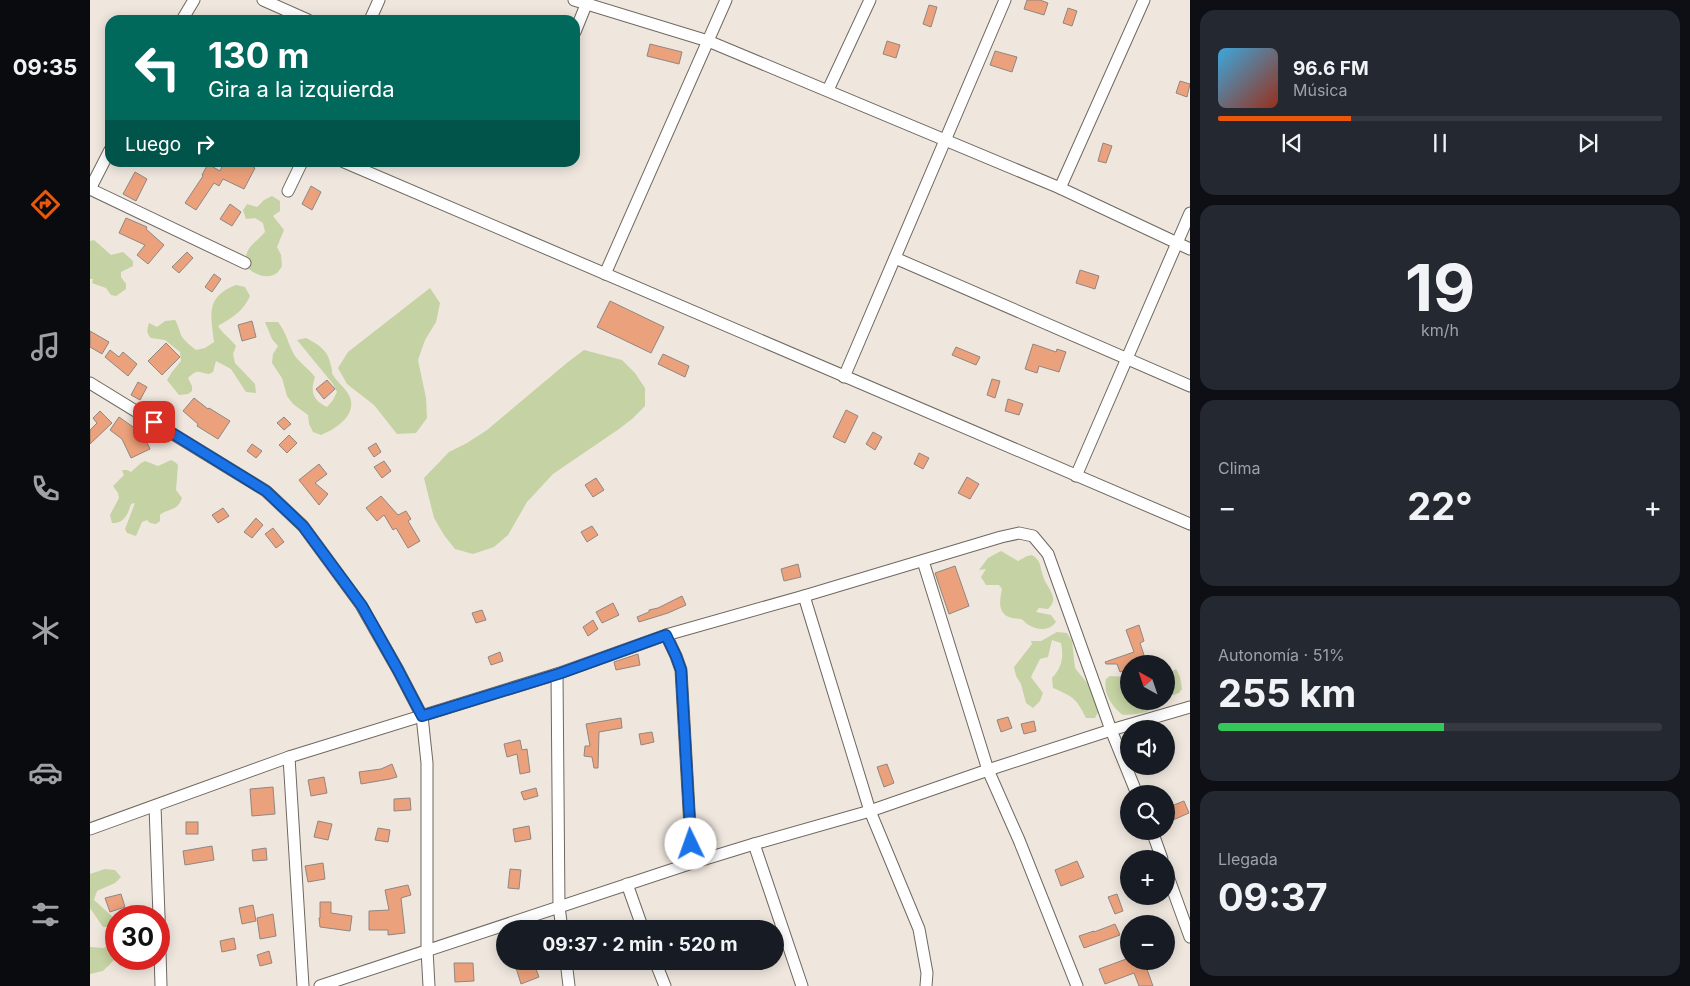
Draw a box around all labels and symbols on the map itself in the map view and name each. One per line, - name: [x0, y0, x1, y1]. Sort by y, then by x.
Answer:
- pin: [133, 401, 175, 443]
- north arrow: [1120, 655, 1175, 710]
- position arrow: [664, 817, 716, 869]
- speed limit sign: 30: [105, 905, 170, 970]

